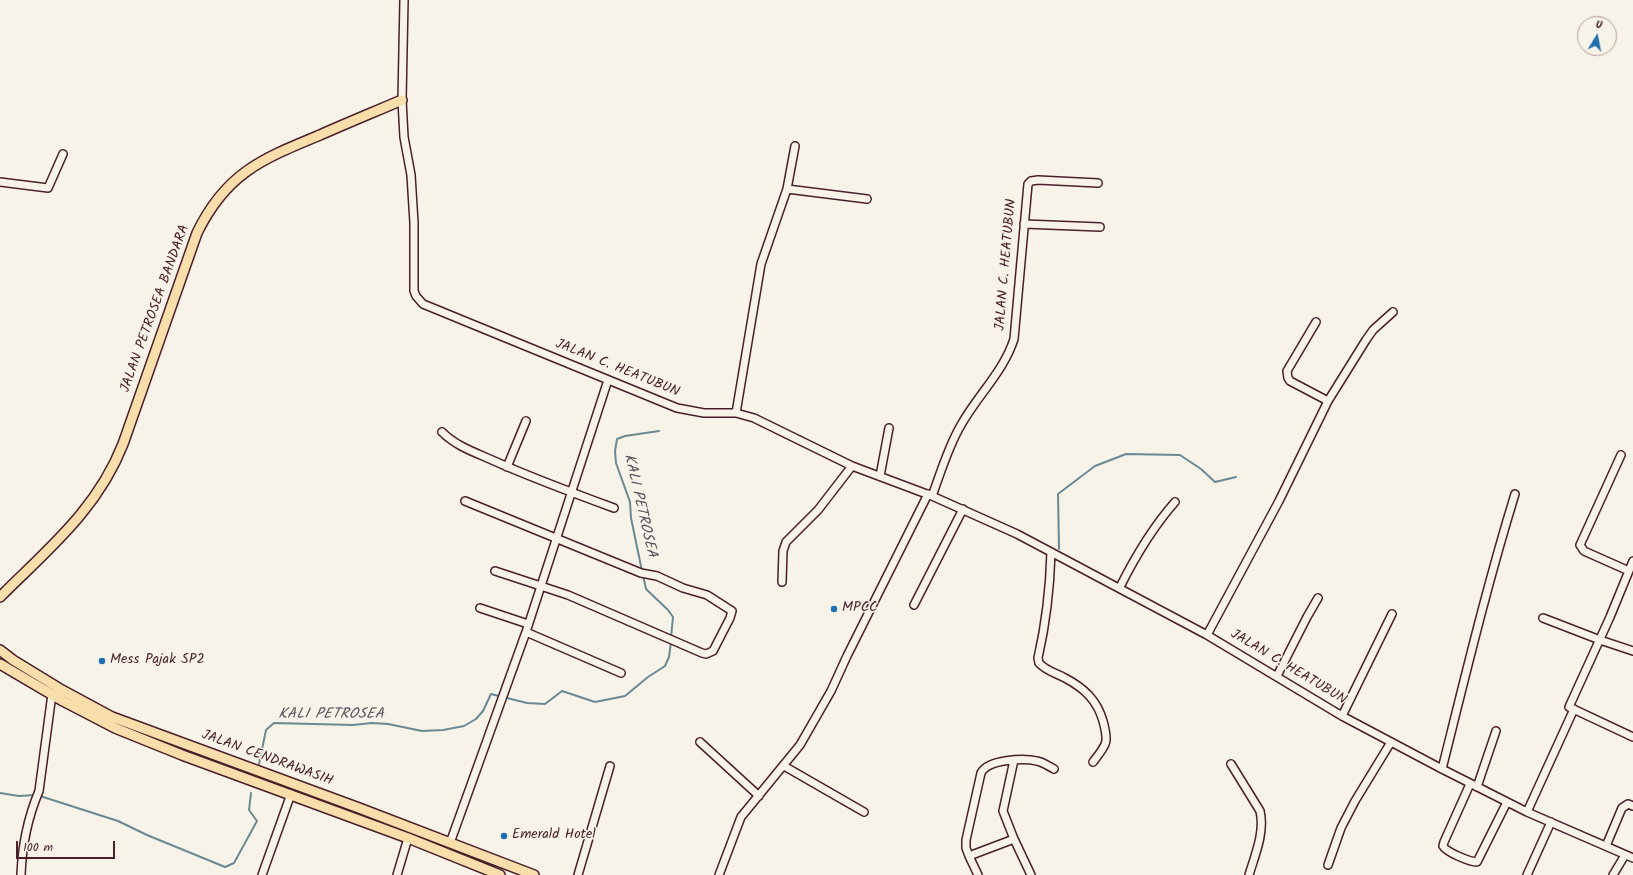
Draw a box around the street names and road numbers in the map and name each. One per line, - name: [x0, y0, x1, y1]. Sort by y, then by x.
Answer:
- street label: JALAN C. HEATUBUN: [993, 198, 1021, 332]
- street label: JALAN PETROSEA BANDARA: [118, 223, 194, 395]
- street label: JALAN C. HEATUBUN: [553, 336, 681, 402]
- street label: JALAN C. HEATUBUN: [1227, 627, 1349, 709]
- street label: JALAN CENDRAWASIH: [199, 727, 335, 791]

